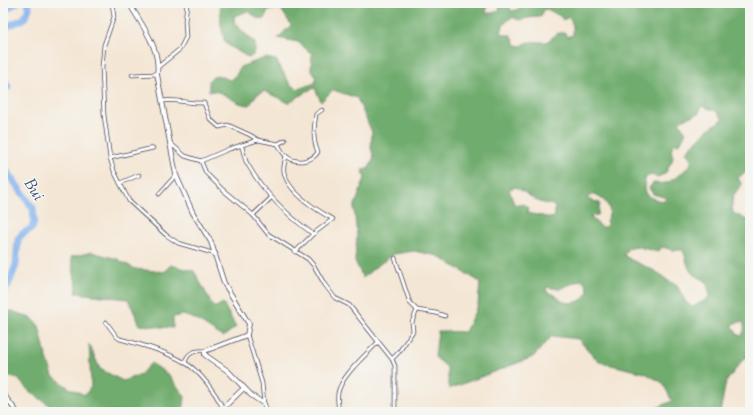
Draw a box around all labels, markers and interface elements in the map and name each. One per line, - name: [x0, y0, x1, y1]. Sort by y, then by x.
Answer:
- water label: Bui: [17, 175, 49, 206]

